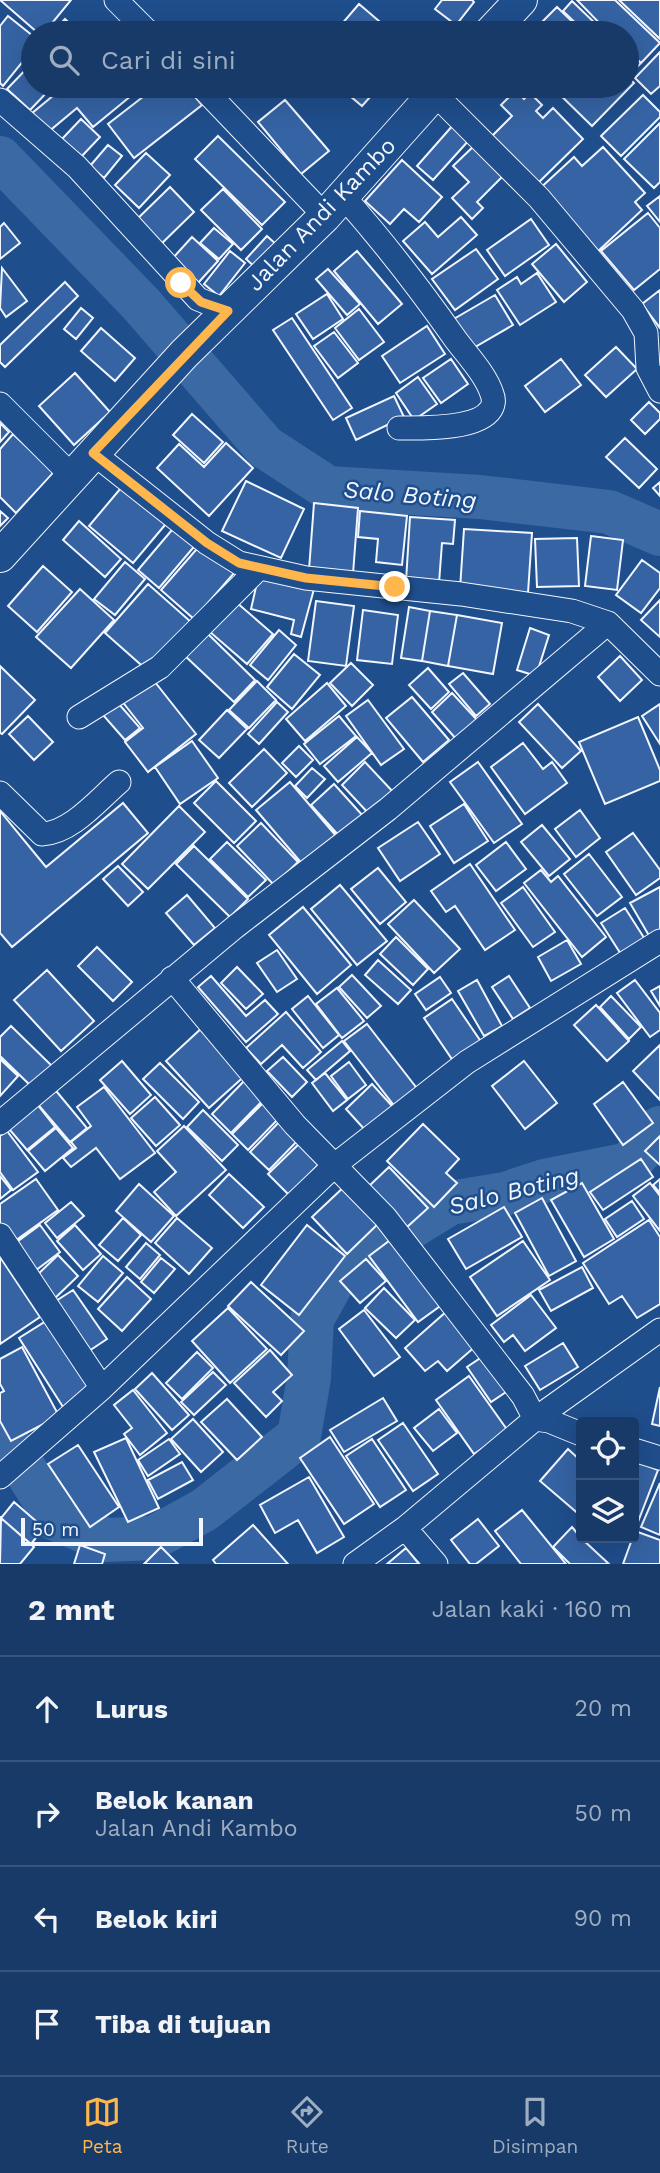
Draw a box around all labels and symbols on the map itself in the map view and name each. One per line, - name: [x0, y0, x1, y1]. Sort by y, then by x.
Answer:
- street label: Jalan Andi Kambo: [241, 132, 401, 297]
- route start: [165, 267, 196, 298]
- water label: Salo Boting: [342, 475, 478, 515]
- route end: [379, 571, 410, 602]
- water label: Salo Boting: [446, 1161, 582, 1221]
- scale bar: [21, 1515, 203, 1547]

